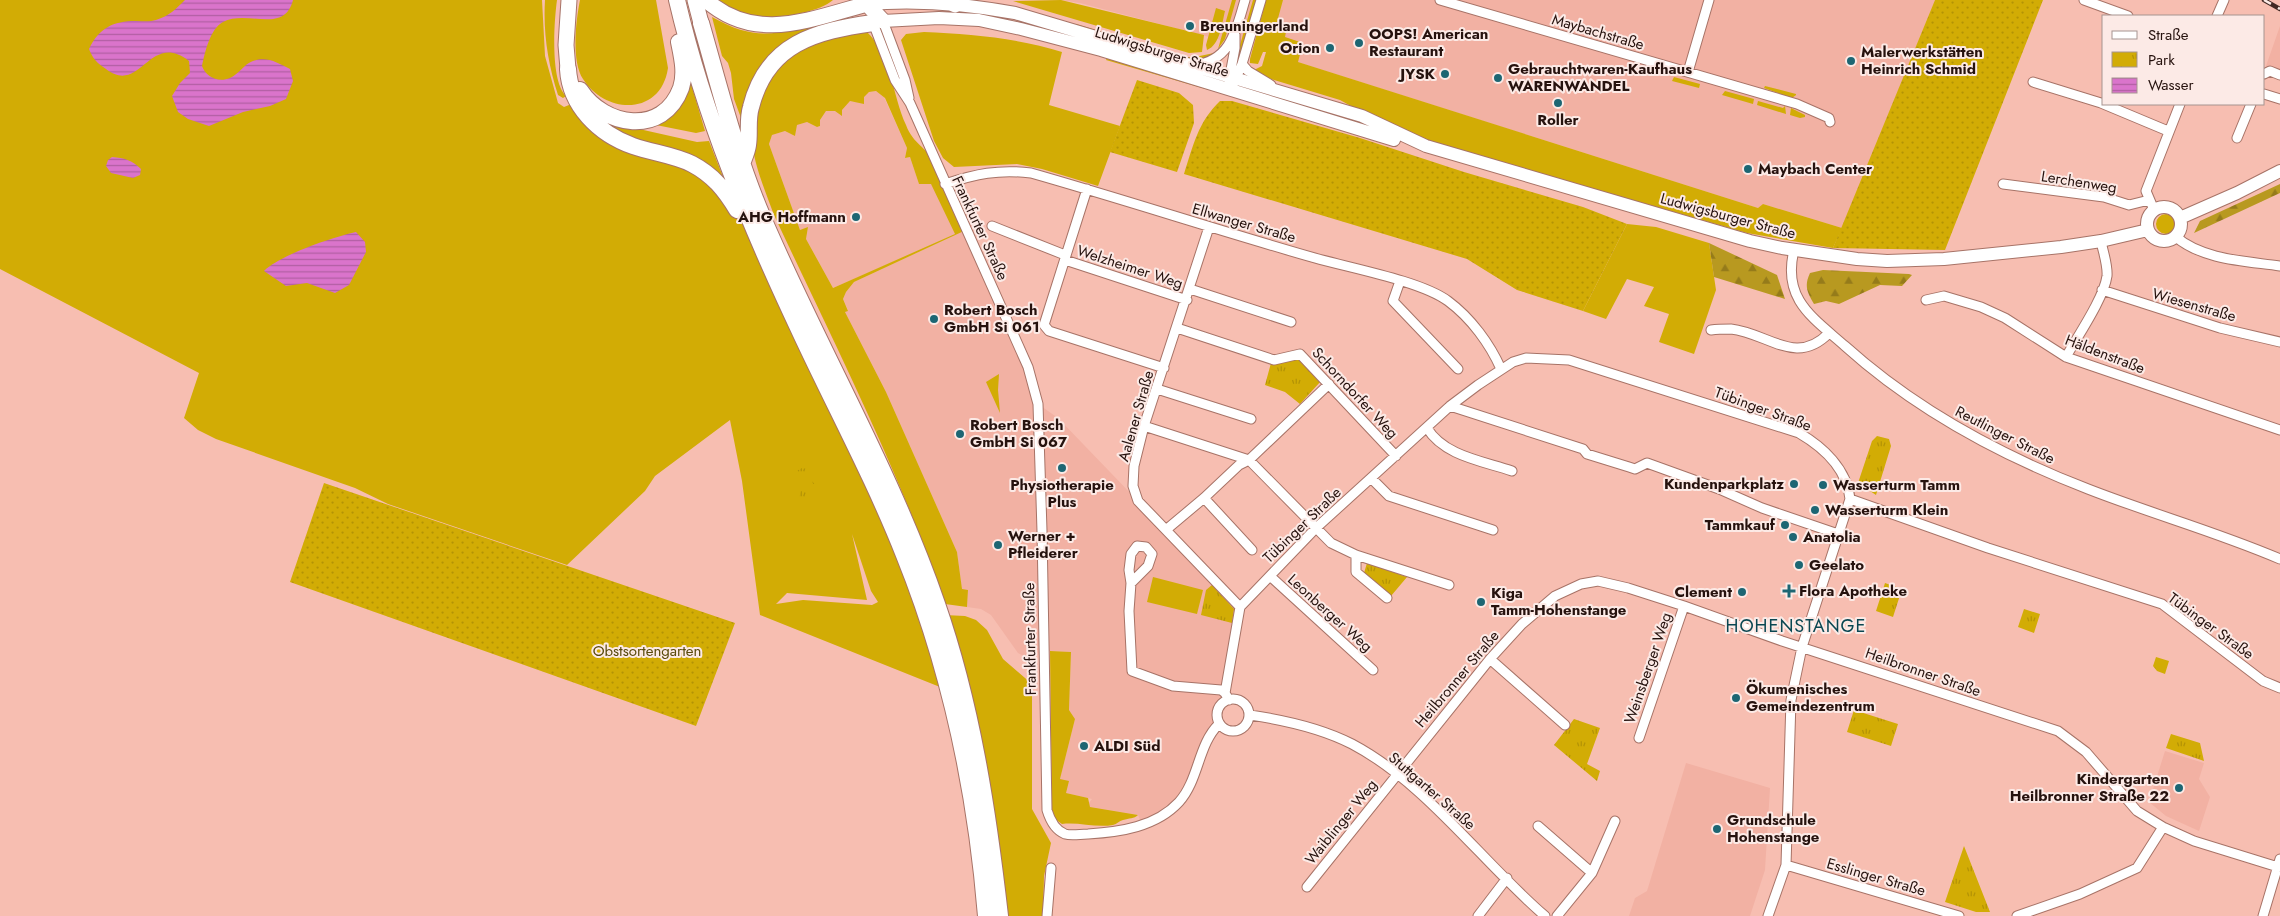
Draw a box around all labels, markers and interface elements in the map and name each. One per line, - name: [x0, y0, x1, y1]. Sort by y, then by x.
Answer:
- street label: Maybachstraße: [1549, 8, 1647, 56]
- place label: Breuningerland: [1200, 15, 1308, 37]
- legend: [2102, 15, 2265, 105]
- marker: Breuningerland: [1184, 20, 1196, 32]
- street label: Ludwigsburger Straße: [1092, 21, 1232, 83]
- place label: OOPS! American Restaurant: [1369, 23, 1488, 62]
- text: Straße: [2148, 24, 2189, 46]
- place label: Orion: [1280, 37, 1320, 59]
- marker: OOPS! American Restaurant: [1353, 37, 1365, 49]
- place label: Malerwerkstätten Heinrich Schmid: [1861, 41, 1983, 80]
- marker: Orion: [1324, 42, 1336, 54]
- text: Park: [2148, 49, 2175, 71]
- marker: Malerwerkstätten Heinrich Schmid: [1845, 55, 1857, 67]
- place label: Gebrauchtwaren-Kaufhaus WARENWANDEL: [1508, 58, 1692, 97]
- place label: JYSK: [1397, 63, 1436, 85]
- marker: JYSK: [1439, 68, 1451, 80]
- marker: Gebrauchtwaren-Kaufhaus WARENWANDEL: [1492, 72, 1504, 84]
- text: Wasser: [2148, 74, 2194, 96]
- marker: Roller: [1552, 97, 1564, 109]
- place label: Roller: [1537, 109, 1580, 131]
- place label: Maybach Center: [1758, 158, 1873, 180]
- marker: Maybach Center: [1742, 163, 1754, 175]
- street label: Lerchenweg: [2040, 165, 2118, 199]
- street label: Frankfurter Straße: [946, 172, 1014, 284]
- street label: Ludwigsburger Straße: [1658, 187, 1798, 245]
- street label: Ellwanger Straße: [1190, 198, 1299, 248]
- place label: AHG Hoffmann: [737, 206, 846, 228]
- marker: AHG Hoffmann: [850, 211, 862, 223]
- street label: Welzheimer Weg: [1074, 240, 1186, 294]
- street label: Wiesenstraße: [2149, 283, 2239, 328]
- place label: Robert Bosch GmbH Si 061: [944, 299, 1040, 338]
- marker: Robert Bosch GmbH Si 061: [928, 313, 940, 325]
- street label: Häldenstraße: [2062, 329, 2148, 379]
- street label: Schorndorfer Weg: [1307, 342, 1403, 444]
- street label: Aalener Straße: [1112, 368, 1160, 464]
- street label: Tübinger Straße: [1712, 381, 1815, 437]
- street label: Reutlinger Straße: [1951, 400, 2059, 470]
- place label: Robert Bosch GmbH Si 067: [970, 414, 1068, 453]
- marker: Robert Bosch GmbH Si 067: [954, 428, 966, 440]
- marker: Physiotherapie Plus: [1056, 462, 1068, 474]
- place label: Kundenparkplatz: [1664, 473, 1784, 495]
- place label: Physiotherapie Plus: [1010, 474, 1114, 513]
- place label: Wasserturm Tamm: [1833, 474, 1960, 496]
- marker: Kundenparkplatz: [1788, 478, 1800, 490]
- marker: Wasserturm Tamm: [1817, 479, 1829, 491]
- street label: Tübinger Straße: [1258, 482, 1346, 568]
- place label: Wasserturm Klein: [1825, 499, 1948, 521]
- marker: Wasserturm Klein: [1809, 504, 1821, 516]
- place label: Tammkauf: [1705, 514, 1776, 536]
- marker: Tammkauf: [1779, 519, 1791, 531]
- place label: Werner + Pfleiderer: [1008, 525, 1079, 564]
- place label: Anatolia: [1802, 526, 1861, 548]
- marker: Anatolia: [1787, 531, 1799, 543]
- marker: Werner + Pfleiderer: [992, 539, 1004, 551]
- place label: Geelato: [1809, 554, 1864, 576]
- marker: Geelato: [1793, 559, 1805, 571]
- street label: Leonberger Weg: [1283, 569, 1377, 657]
- place label: Flora Apotheke: [1799, 580, 1907, 602]
- place label: Clement: [1675, 581, 1732, 603]
- street label: Frankfurter Straße: [1018, 582, 1042, 696]
- place label: Kiga Tamm-Hohenstange: [1491, 582, 1627, 621]
- marker: Flora Apotheke: [1783, 585, 1795, 597]
- marker: Clement: [1736, 586, 1748, 598]
- street label: Tübinger Straße: [2163, 587, 2259, 665]
- marker: Kiga Tamm-Hohenstange: [1475, 596, 1487, 608]
- street label: Weinsberger Weg: [1619, 609, 1677, 727]
- district label: HOHENSTANGE: [1726, 613, 1866, 639]
- street label: Heilbronner Straße: [1410, 625, 1504, 732]
- park label: Obstsortengarten: [593, 640, 701, 662]
- street label: Heilbronner Straße: [1862, 642, 1984, 702]
- place label: Ökumenisches Gemeindezentrum: [1746, 678, 1875, 717]
- marker: Ökumenisches Gemeindezentrum: [1730, 692, 1742, 704]
- place label: ALDI Süd: [1093, 735, 1161, 757]
- marker: ALDI Süd: [1078, 740, 1090, 752]
- street label: Stuttgarter Straße: [1384, 747, 1481, 835]
- place label: Kindergarten Heilbronner Straße 22: [2010, 768, 2169, 807]
- street label: Waiblinger Weg: [1300, 775, 1382, 869]
- marker: Kindergarten Heilbronner Straße 22: [2173, 782, 2185, 794]
- place label: Grundschule Hohenstange: [1727, 809, 1820, 848]
- marker: Grundschule Hohenstange: [1711, 823, 1723, 835]
- street label: Esslinger Straße: [1824, 852, 1928, 902]

